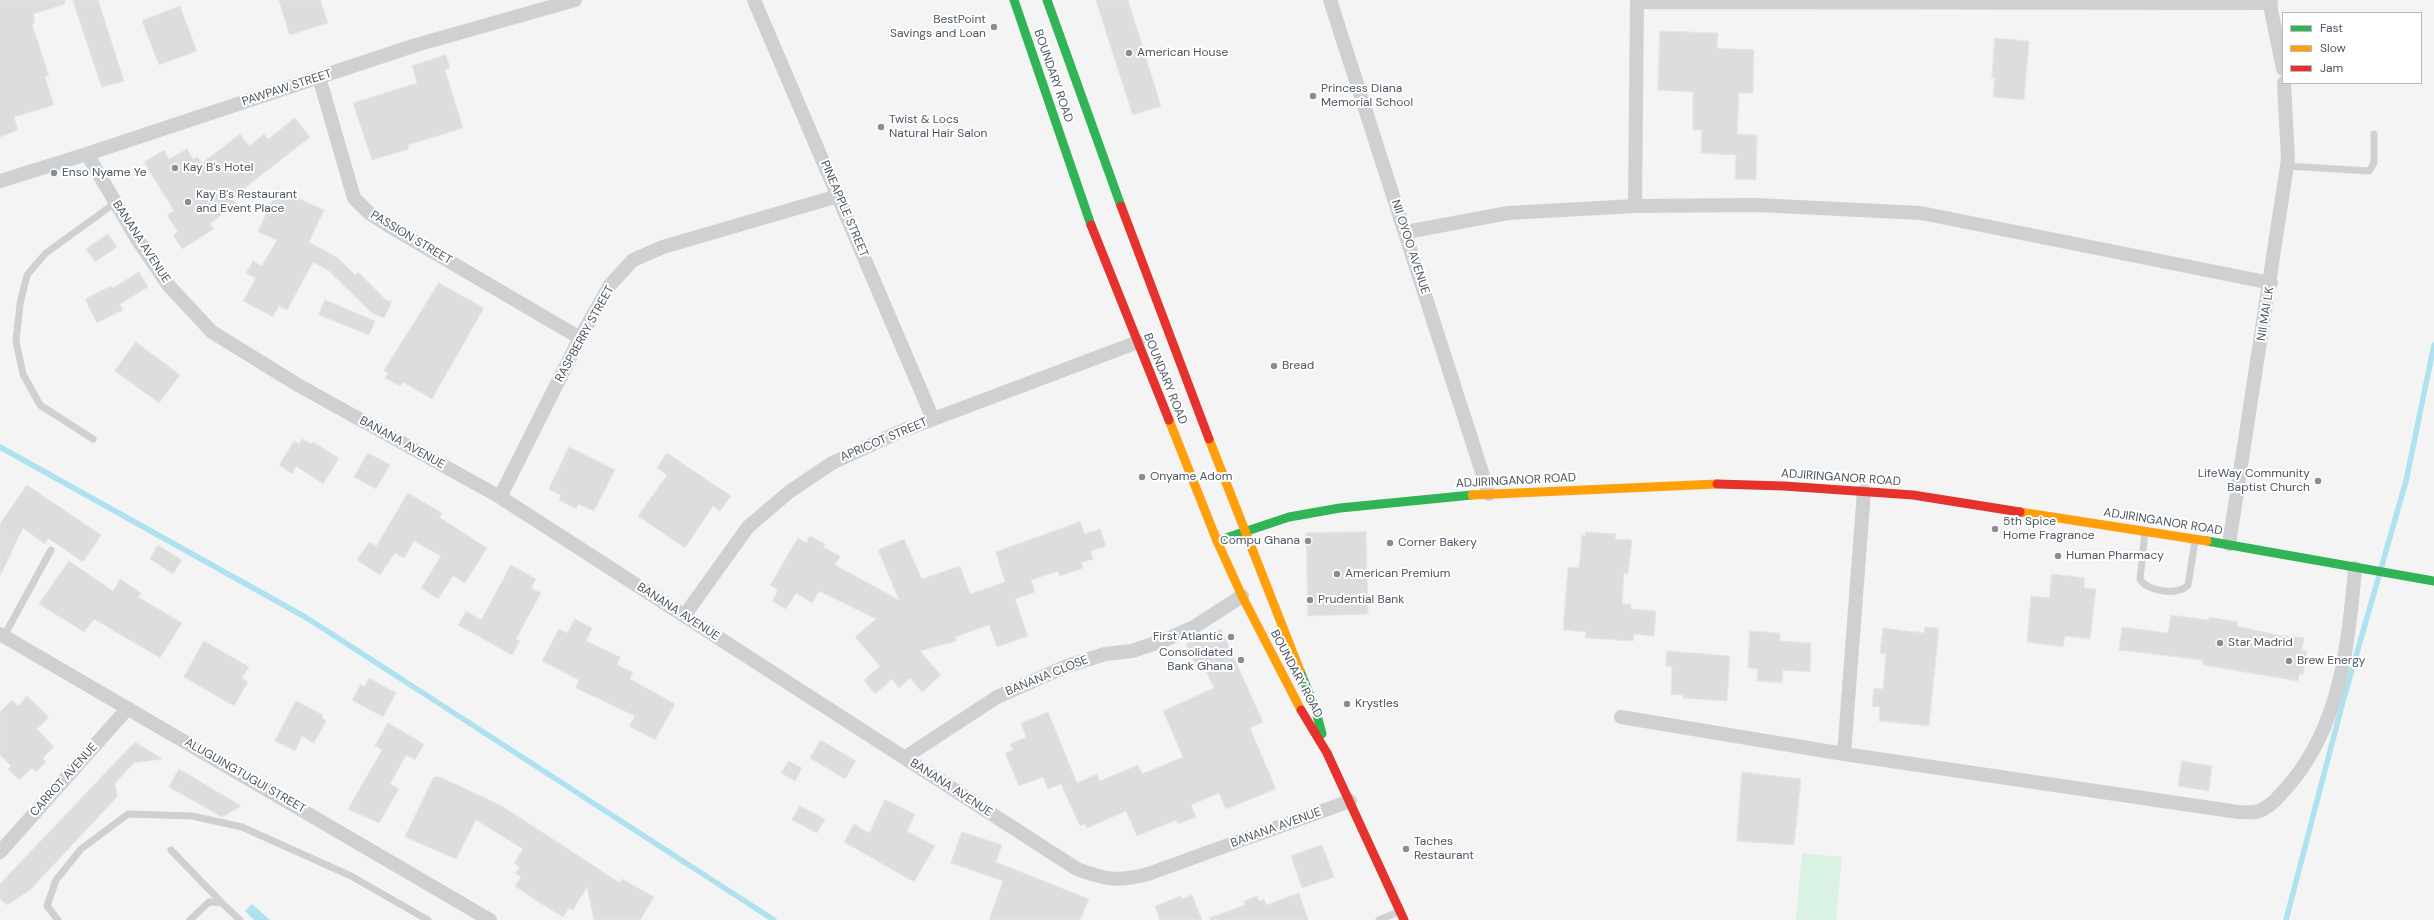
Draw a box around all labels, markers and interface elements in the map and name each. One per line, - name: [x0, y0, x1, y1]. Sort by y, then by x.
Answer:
- legend: [2282, 12, 2422, 84]
- place label: BestPoint Savings and Loan: [890, 13, 986, 41]
- text: Fast: [2320, 20, 2343, 36]
- marker: BestPoint Savings and Loan: [989, 22, 999, 32]
- street label: BOUNDARY ROAD: [1030, 28, 1076, 124]
- text: Slow: [2320, 40, 2346, 56]
- place label: American House: [1137, 46, 1228, 60]
- marker: American House: [1124, 48, 1134, 58]
- text: Jam: [2320, 60, 2343, 76]
- street label: PAWPAW STREET: [240, 67, 334, 109]
- place label: Princess Diana Memorial School: [1321, 82, 1413, 110]
- marker: Princess Diana Memorial School: [1308, 91, 1318, 101]
- place label: Twist & Locs Natural Hair Salon: [889, 113, 987, 141]
- marker: Twist & Locs Natural Hair Salon: [876, 122, 886, 132]
- street label: PINEAPPLE STREET: [817, 158, 871, 260]
- place label: Kay B's Hotel: [183, 161, 253, 175]
- marker: Kay B's Hotel: [170, 163, 180, 173]
- place label: Enso Nyame Ye: [62, 166, 147, 180]
- marker: Enso Nyame Ye: [49, 168, 59, 178]
- place label: Kay B's Restaurant and Event Place: [196, 188, 297, 216]
- marker: Kay B's Restaurant and Event Place: [183, 197, 193, 207]
- street label: BANANA AVENUE: [109, 198, 173, 286]
- street label: NII OYOO AVENUE: [1388, 198, 1432, 296]
- street label: PASSION STREET: [368, 208, 454, 268]
- street label: RASPBERRY STREET: [553, 283, 617, 385]
- street label: NII MAI LK: [2255, 286, 2277, 342]
- street label: BOUNDARY ROAD: [1140, 331, 1190, 427]
- place label: Bread: [1282, 359, 1314, 373]
- marker: Bread: [1269, 361, 1279, 371]
- street label: BANANA AVENUE: [357, 414, 447, 472]
- street label: APRICOT STREET: [838, 415, 930, 465]
- street label: ADJIRINGANOR ROAD: [1781, 467, 1901, 489]
- place label: LifeWay Community Baptist Church: [2198, 467, 2310, 495]
- place label: Onyame Adom: [1150, 470, 1232, 484]
- street label: ADJIRINGANOR ROAD: [1456, 471, 1576, 491]
- marker: Onyame Adom: [1137, 472, 1147, 482]
- marker: LifeWay Community Baptist Church: [2313, 476, 2323, 486]
- street label: ADJIRINGANOR ROAD: [2102, 505, 2224, 539]
- place label: 5th Spice Home Fragrance: [2003, 515, 2095, 543]
- marker: 5th Spice Home Fragrance: [1990, 524, 2000, 534]
- place label: Compu Ghana: [1220, 534, 1300, 548]
- marker: Compu Ghana: [1303, 536, 1313, 546]
- place label: Corner Bakery: [1398, 536, 1477, 550]
- marker: Corner Bakery: [1385, 538, 1395, 548]
- place label: Human Pharmacy: [2066, 549, 2164, 563]
- marker: Human Pharmacy: [2053, 551, 2063, 561]
- place label: American Premium: [1345, 567, 1450, 581]
- marker: American Premium: [1332, 569, 1342, 579]
- street label: BANANA AVENUE: [634, 580, 722, 644]
- place label: Prudential Bank: [1318, 593, 1404, 607]
- marker: Prudential Bank: [1305, 595, 1315, 605]
- street label: BOUNDARY ROAD: [1267, 628, 1325, 720]
- place label: First Atlantic: [1153, 630, 1223, 644]
- marker: First Atlantic: [1226, 632, 1236, 642]
- place label: Star Madrid: [2228, 636, 2293, 650]
- marker: Star Madrid: [2215, 638, 2225, 648]
- place label: Consolidated Bank Ghana: [1159, 646, 1233, 674]
- street label: BANANA CLOSE: [1004, 653, 1090, 699]
- place label: Brew Energy: [2297, 654, 2366, 668]
- marker: Consolidated Bank Ghana: [1236, 655, 1246, 665]
- marker: Brew Energy: [2284, 656, 2294, 666]
- place label: Krystles: [1355, 697, 1399, 711]
- marker: Krystles: [1342, 699, 1352, 709]
- street label: ALUGUINGTUGUI STREET: [182, 735, 308, 817]
- street label: CARROT AVENUE: [27, 740, 101, 820]
- street label: BANANA AVENUE: [907, 756, 995, 820]
- street label: BANANA AVENUE: [1229, 805, 1323, 851]
- place label: Taches Restaurant: [1414, 835, 1474, 863]
- marker: Taches Restaurant: [1401, 844, 1411, 854]

